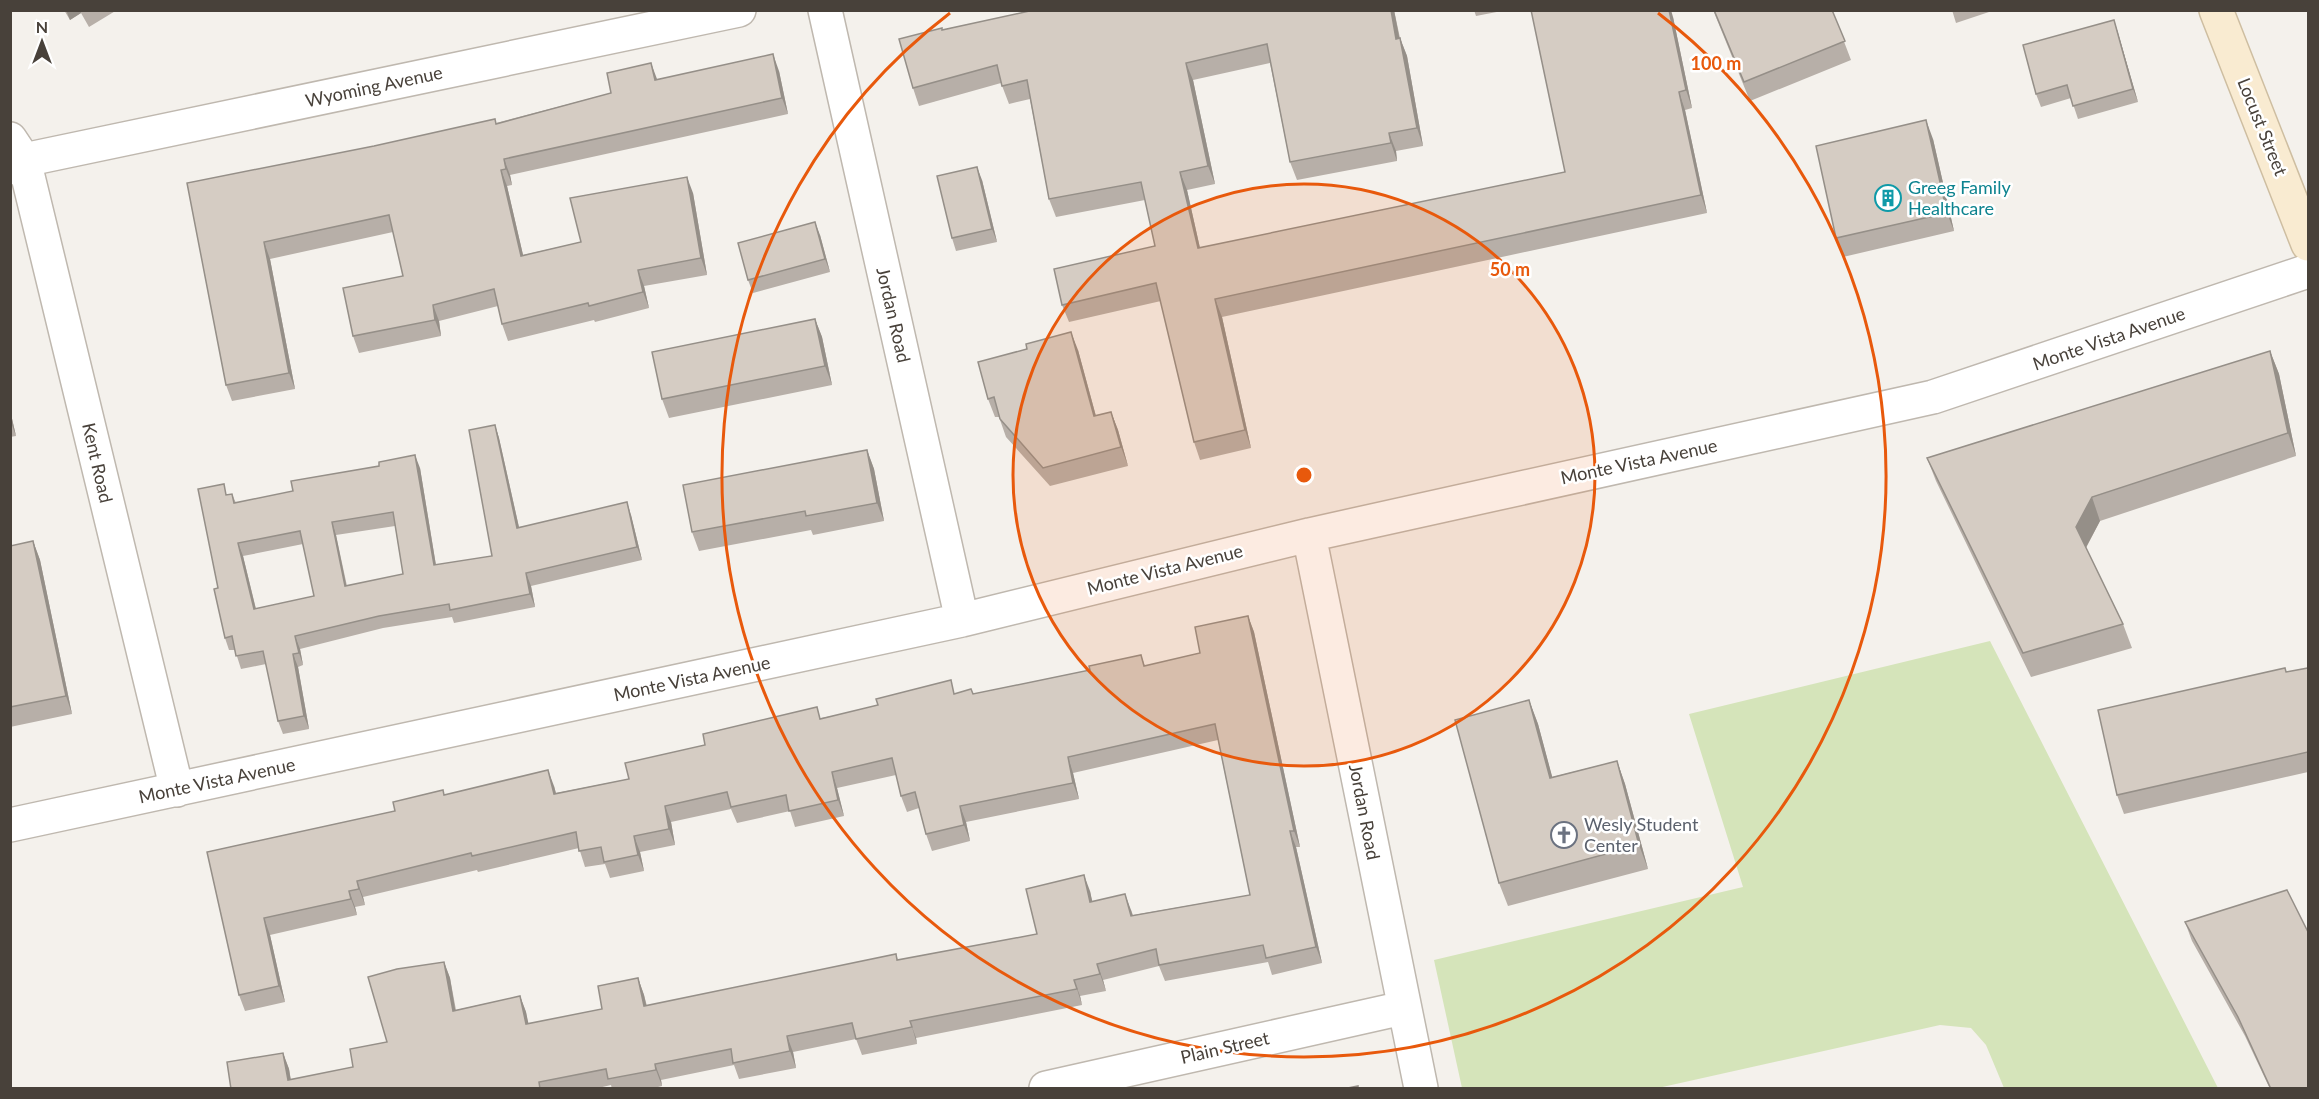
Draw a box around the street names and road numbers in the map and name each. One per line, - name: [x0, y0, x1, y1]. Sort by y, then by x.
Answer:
- street label: Wyoming Avenue: [303, 61, 444, 111]
- street label: Locust Street: [2233, 74, 2293, 179]
- street label: Jordan Road: [872, 265, 916, 365]
- street label: Monte Vista Avenue: [2030, 302, 2188, 374]
- street label: Kent Road: [78, 421, 118, 505]
- street label: Monte Vista Avenue: [1558, 434, 1719, 488]
- street label: Monte Vista Avenue: [1085, 539, 1245, 599]
- street label: Monte Vista Avenue: [611, 651, 772, 705]
- street label: Monte Vista Avenue: [136, 753, 297, 807]
- street label: Jordan Road: [1345, 762, 1385, 862]
- street label: Plain Street: [1178, 1026, 1272, 1068]

